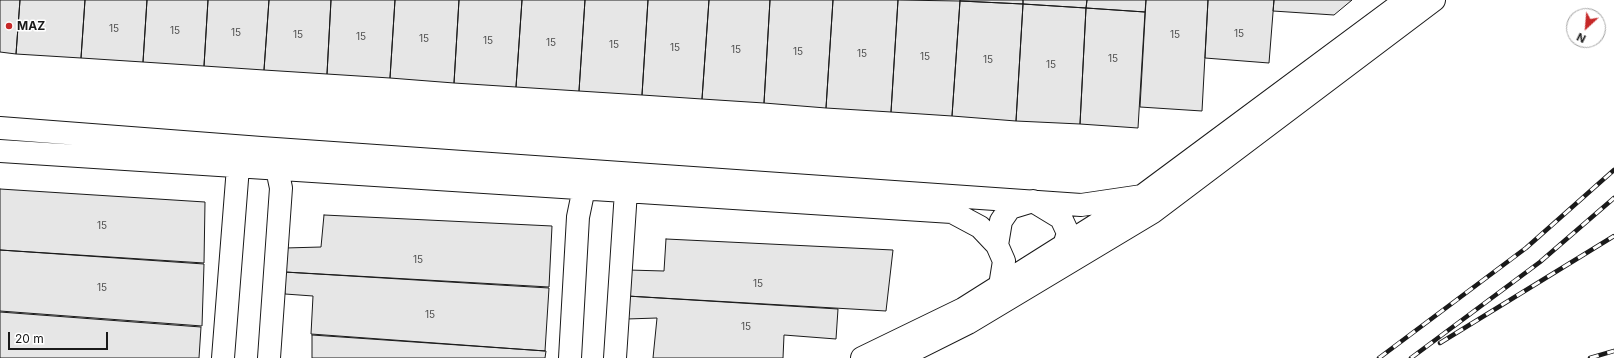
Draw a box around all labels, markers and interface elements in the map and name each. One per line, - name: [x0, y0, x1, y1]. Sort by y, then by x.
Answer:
- north arrow: [1566, 8, 1606, 48]
- place label: MAZ: [17, 19, 45, 33]
- marker: MAZ: [4, 21, 14, 31]
- house number: 15: [109, 23, 119, 35]
- house number: 15: [170, 25, 180, 37]
- house number: 15: [231, 27, 241, 39]
- house number: 15: [1234, 28, 1244, 40]
- house number: 15: [293, 29, 303, 41]
- house number: 15: [1170, 29, 1180, 41]
- text: N: [1574, 30, 1588, 46]
- house number: 15: [356, 31, 366, 43]
- house number: 15: [419, 33, 429, 45]
- house number: 15: [483, 35, 493, 47]
- house number: 15: [546, 37, 556, 49]
- house number: 15: [609, 39, 619, 51]
- house number: 15: [670, 42, 680, 54]
- house number: 15: [731, 44, 741, 56]
- house number: 15: [793, 46, 803, 58]
- house number: 15: [857, 48, 867, 60]
- house number: 15: [920, 51, 930, 63]
- house number: 15: [1108, 53, 1118, 65]
- house number: 15: [983, 54, 993, 66]
- house number: 15: [1046, 59, 1056, 71]
- house number: 15: [97, 220, 107, 232]
- house number: 15: [413, 254, 423, 266]
- house number: 15: [753, 278, 763, 290]
- house number: 15: [97, 282, 107, 294]
- house number: 15: [425, 309, 435, 321]
- house number: 15: [741, 321, 751, 333]
- scale bar: [10, 324, 110, 350]
- text: 20 m: [15, 331, 44, 346]

